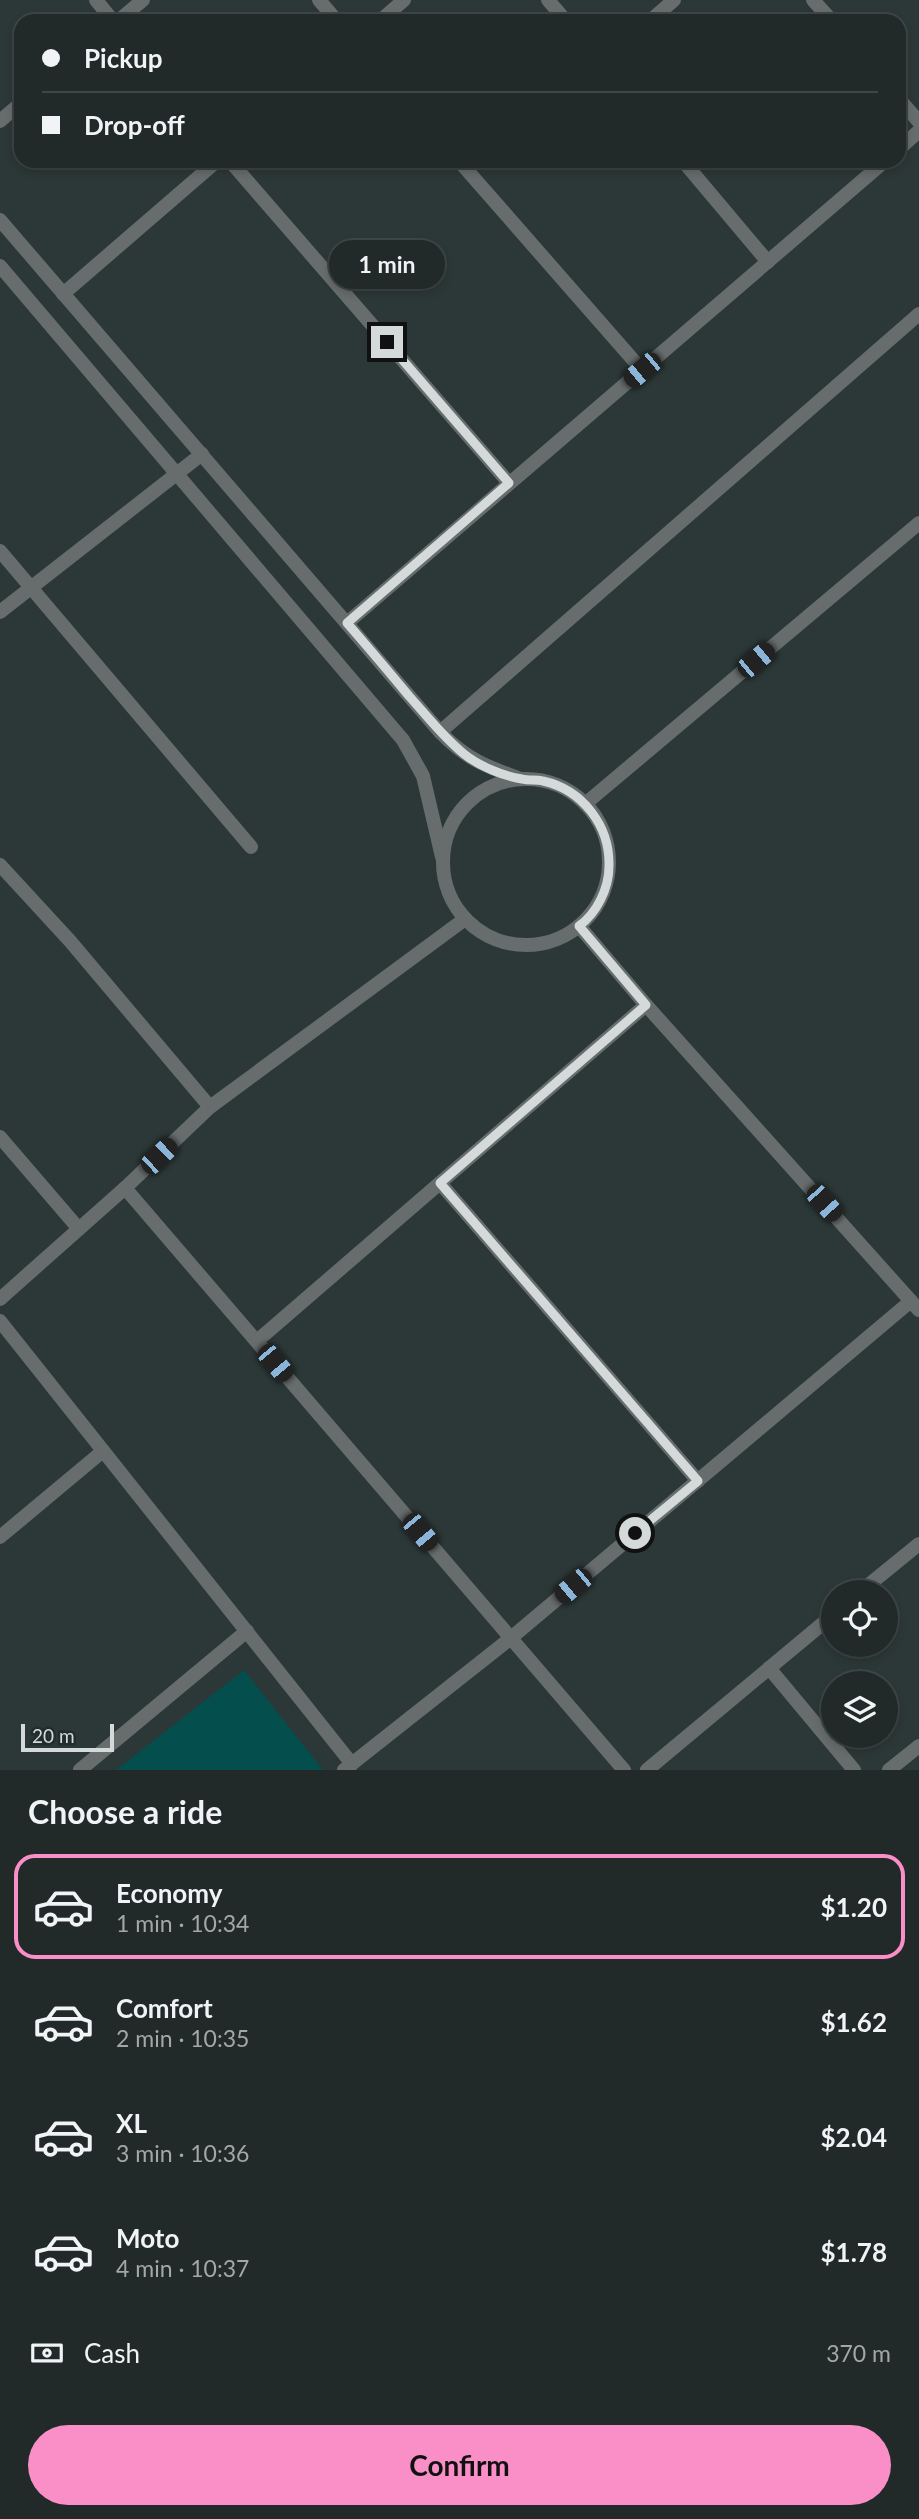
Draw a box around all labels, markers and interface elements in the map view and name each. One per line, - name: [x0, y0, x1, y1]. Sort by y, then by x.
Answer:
- text: Pickup: [84, 42, 163, 74]
- text: Drop-off: [84, 109, 185, 141]
- callout: 1 min: [329, 240, 445, 290]
- text: 1 min: [358, 250, 416, 278]
- route end: [371, 326, 403, 358]
- car: [620, 348, 665, 392]
- car: [734, 638, 779, 682]
- car: [137, 1134, 182, 1178]
- car: [803, 1180, 846, 1226]
- car: [254, 1340, 297, 1386]
- car: [399, 1509, 442, 1555]
- route start: [619, 1517, 651, 1549]
- car: [551, 1564, 596, 1608]
- map controls: [821, 1580, 898, 1748]
- button: locate: [821, 1580, 898, 1657]
- button: layers: [821, 1671, 898, 1748]
- scale bar: [21, 1721, 114, 1753]
- text: 20 m: [32, 1724, 75, 1747]
- text: Choose a ride: [28, 1792, 222, 1831]
- icon: car: [32, 1875, 95, 1938]
- text: Economy: [116, 1877, 222, 1909]
- text: $1.20: [821, 1891, 887, 1923]
- text: 1 min · 10:34: [116, 1909, 249, 1937]
- icon: car: [32, 1990, 95, 2053]
- text: Comfort: [116, 1992, 213, 2024]
- text: $1.62: [821, 2006, 887, 2038]
- text: 2 min · 10:35: [116, 2024, 249, 2052]
- icon: car: [32, 2105, 95, 2168]
- text: XL: [116, 2107, 147, 2139]
- text: $2.04: [821, 2121, 887, 2153]
- text: 3 min · 10:36: [116, 2139, 249, 2167]
- icon: car: [32, 2220, 95, 2283]
- text: Moto: [116, 2222, 179, 2254]
- text: $1.78: [821, 2236, 887, 2268]
- text: 4 min · 10:37: [116, 2254, 249, 2282]
- icon: cash: [28, 2334, 66, 2372]
- text: Cash: [84, 2337, 140, 2369]
- text: 370 m: [826, 2339, 891, 2367]
- button: Confirm: [28, 2425, 891, 2505]

